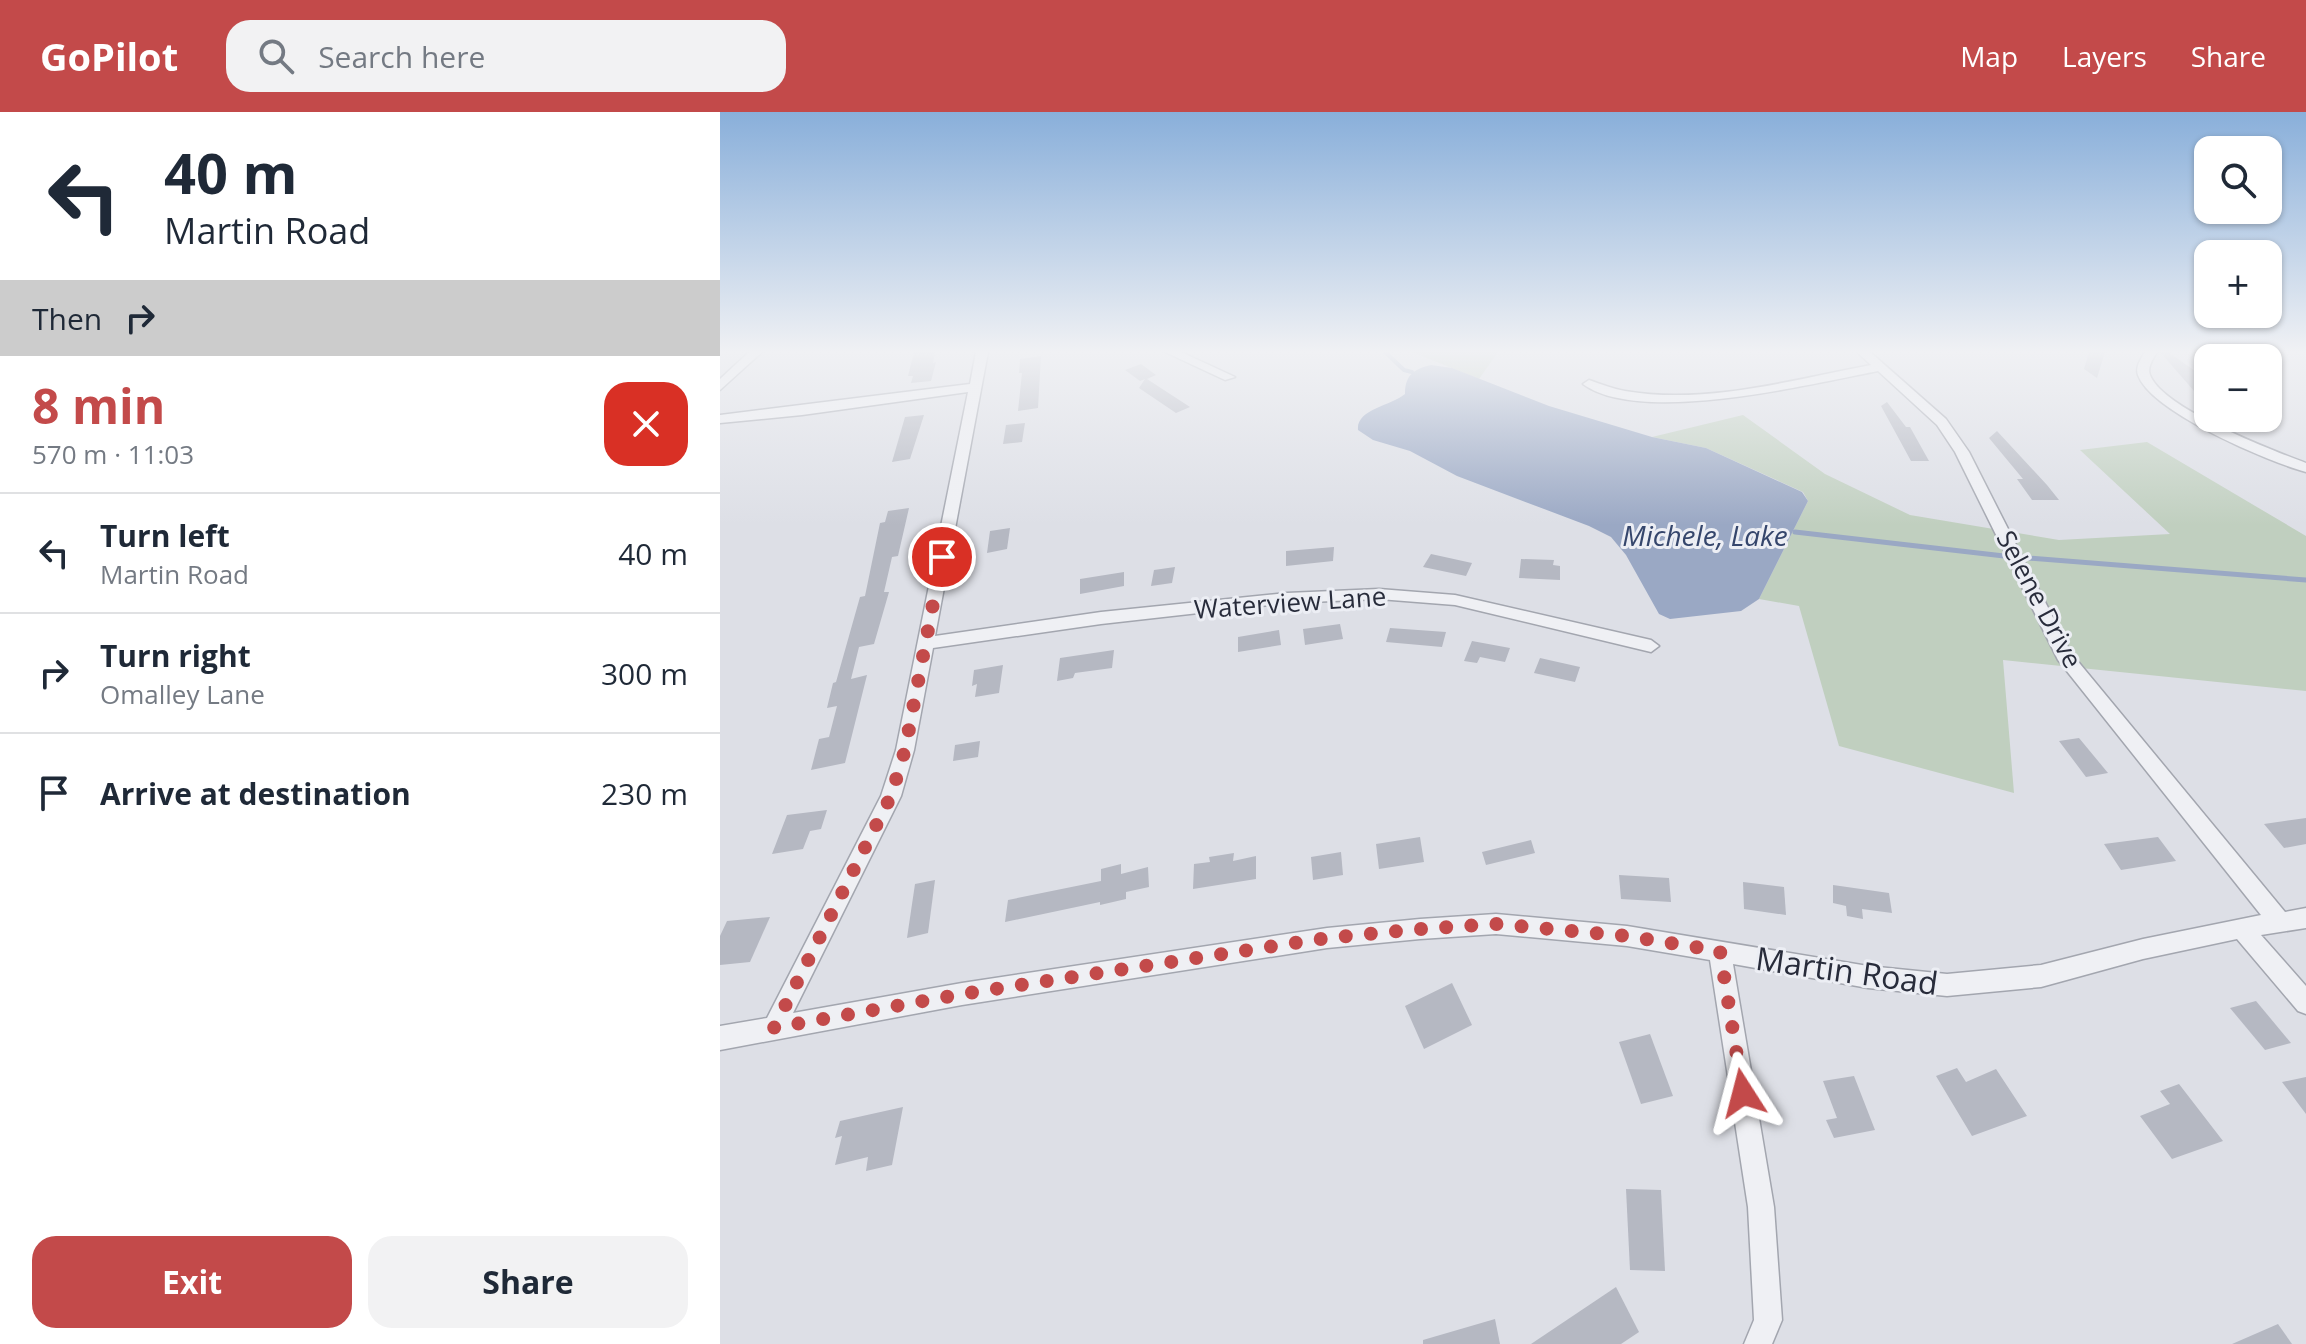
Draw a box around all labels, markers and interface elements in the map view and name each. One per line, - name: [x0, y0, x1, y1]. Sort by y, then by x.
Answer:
- search box: [226, 20, 786, 92]
- text: GoPilot: [40, 30, 178, 82]
- icon: search: [254, 34, 298, 78]
- text: Search here: [318, 36, 485, 77]
- text: Map: [1960, 37, 2018, 75]
- text: Layers: [2062, 37, 2147, 75]
- text: Share: [2191, 37, 2266, 75]
- text: 40 m: [164, 134, 298, 210]
- map controls: [2194, 136, 2282, 432]
- button: search: [2194, 136, 2282, 224]
- icon: left: [32, 144, 136, 248]
- text: Martin Road: [164, 206, 370, 255]
- button: +: [2194, 240, 2282, 328]
- icon: right: [118, 296, 162, 340]
- text: Then: [32, 298, 102, 339]
- button: −: [2194, 344, 2282, 432]
- text: 8 min: [32, 373, 165, 438]
- button: close: [604, 382, 688, 466]
- text: 570 m · 11:03: [32, 436, 194, 472]
- text: Turn left: [100, 515, 230, 556]
- water label: Michele, Lake: [1622, 516, 1788, 554]
- pin: [908, 523, 976, 591]
- street label: Selene Drive: [1989, 524, 2091, 674]
- icon: left: [32, 531, 76, 575]
- text: 40 m: [618, 533, 688, 574]
- icon: arrive: [920, 535, 964, 579]
- text: Martin Road: [100, 556, 249, 592]
- street label: Waterview Lane: [1193, 577, 1387, 627]
- text: Turn right: [100, 635, 251, 676]
- icon: right: [32, 651, 76, 695]
- text: 300 m: [601, 653, 688, 694]
- text: Omalley Lane: [100, 676, 265, 712]
- icon: arrive: [32, 771, 76, 815]
- text: Arrive at destination: [100, 773, 411, 814]
- text: 230 m: [601, 773, 688, 814]
- street label: Martin Road: [1753, 936, 1941, 1004]
- position arrow: [1701, 1051, 1785, 1135]
- button: Exit: [32, 1236, 352, 1328]
- button: Share: [368, 1236, 688, 1328]

